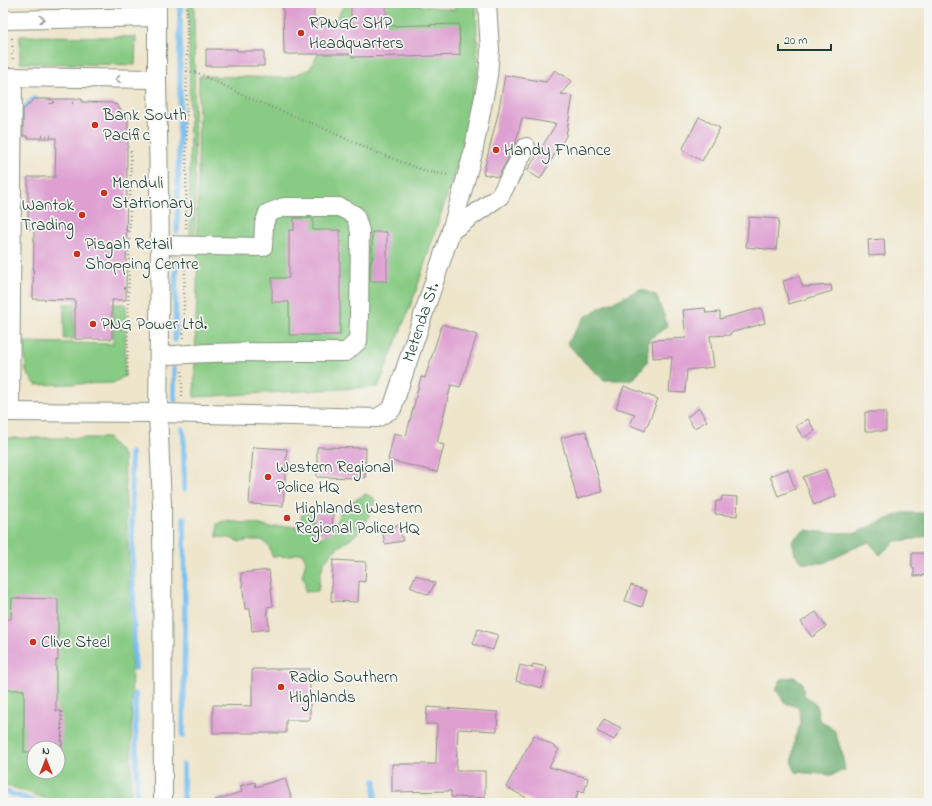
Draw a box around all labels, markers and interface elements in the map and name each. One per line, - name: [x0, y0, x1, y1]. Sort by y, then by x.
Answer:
- place label: RPNGC SHP Headquarters: [309, 11, 404, 56]
- one-way arrow: [39, 15, 45, 23]
- scale bar: [778, 26, 831, 52]
- marker: RPNGC SHP Headquarters: [296, 28, 306, 38]
- text: 20 m: [784, 32, 807, 50]
- one-way arrow: [115, 74, 121, 83]
- place label: Bank South Pacific: [102, 103, 187, 148]
- marker: Bank South Pacific: [90, 120, 100, 130]
- place label: Handy FInance: [504, 138, 611, 164]
- marker: Handy FInance: [491, 145, 501, 155]
- place label: Menduli Statrionary: [112, 171, 193, 217]
- marker: Menduli Statrionary: [99, 188, 109, 198]
- place label: Wantok Trading: [21, 193, 75, 240]
- marker: Wantok Trading: [77, 210, 87, 220]
- place label: Pisgah Retail Shopping Centre: [85, 232, 199, 279]
- marker: Pisgah Retail Shopping Centre: [72, 249, 82, 259]
- street label: Metenda St.: [396, 278, 446, 365]
- place label: PNG Power Ltd.: [101, 312, 208, 337]
- marker: PNG Power Ltd.: [88, 319, 98, 329]
- place label: Western Regional Police HQ: [276, 455, 394, 500]
- marker: Western Regional Police HQ: [263, 472, 273, 482]
- place label: Highlands Western Regional Police HQ: [295, 496, 422, 543]
- marker: Highlands Western Regional Police HQ: [282, 513, 292, 523]
- place label: Clive Steel: [41, 630, 110, 655]
- marker: Clive Steel: [28, 637, 38, 647]
- place label: Radio Southern Highlands: [289, 665, 398, 712]
- marker: Radio Southern Highlands: [276, 682, 286, 692]
- north arrow: [26, 740, 66, 780]
- text: N: [42, 743, 50, 759]

